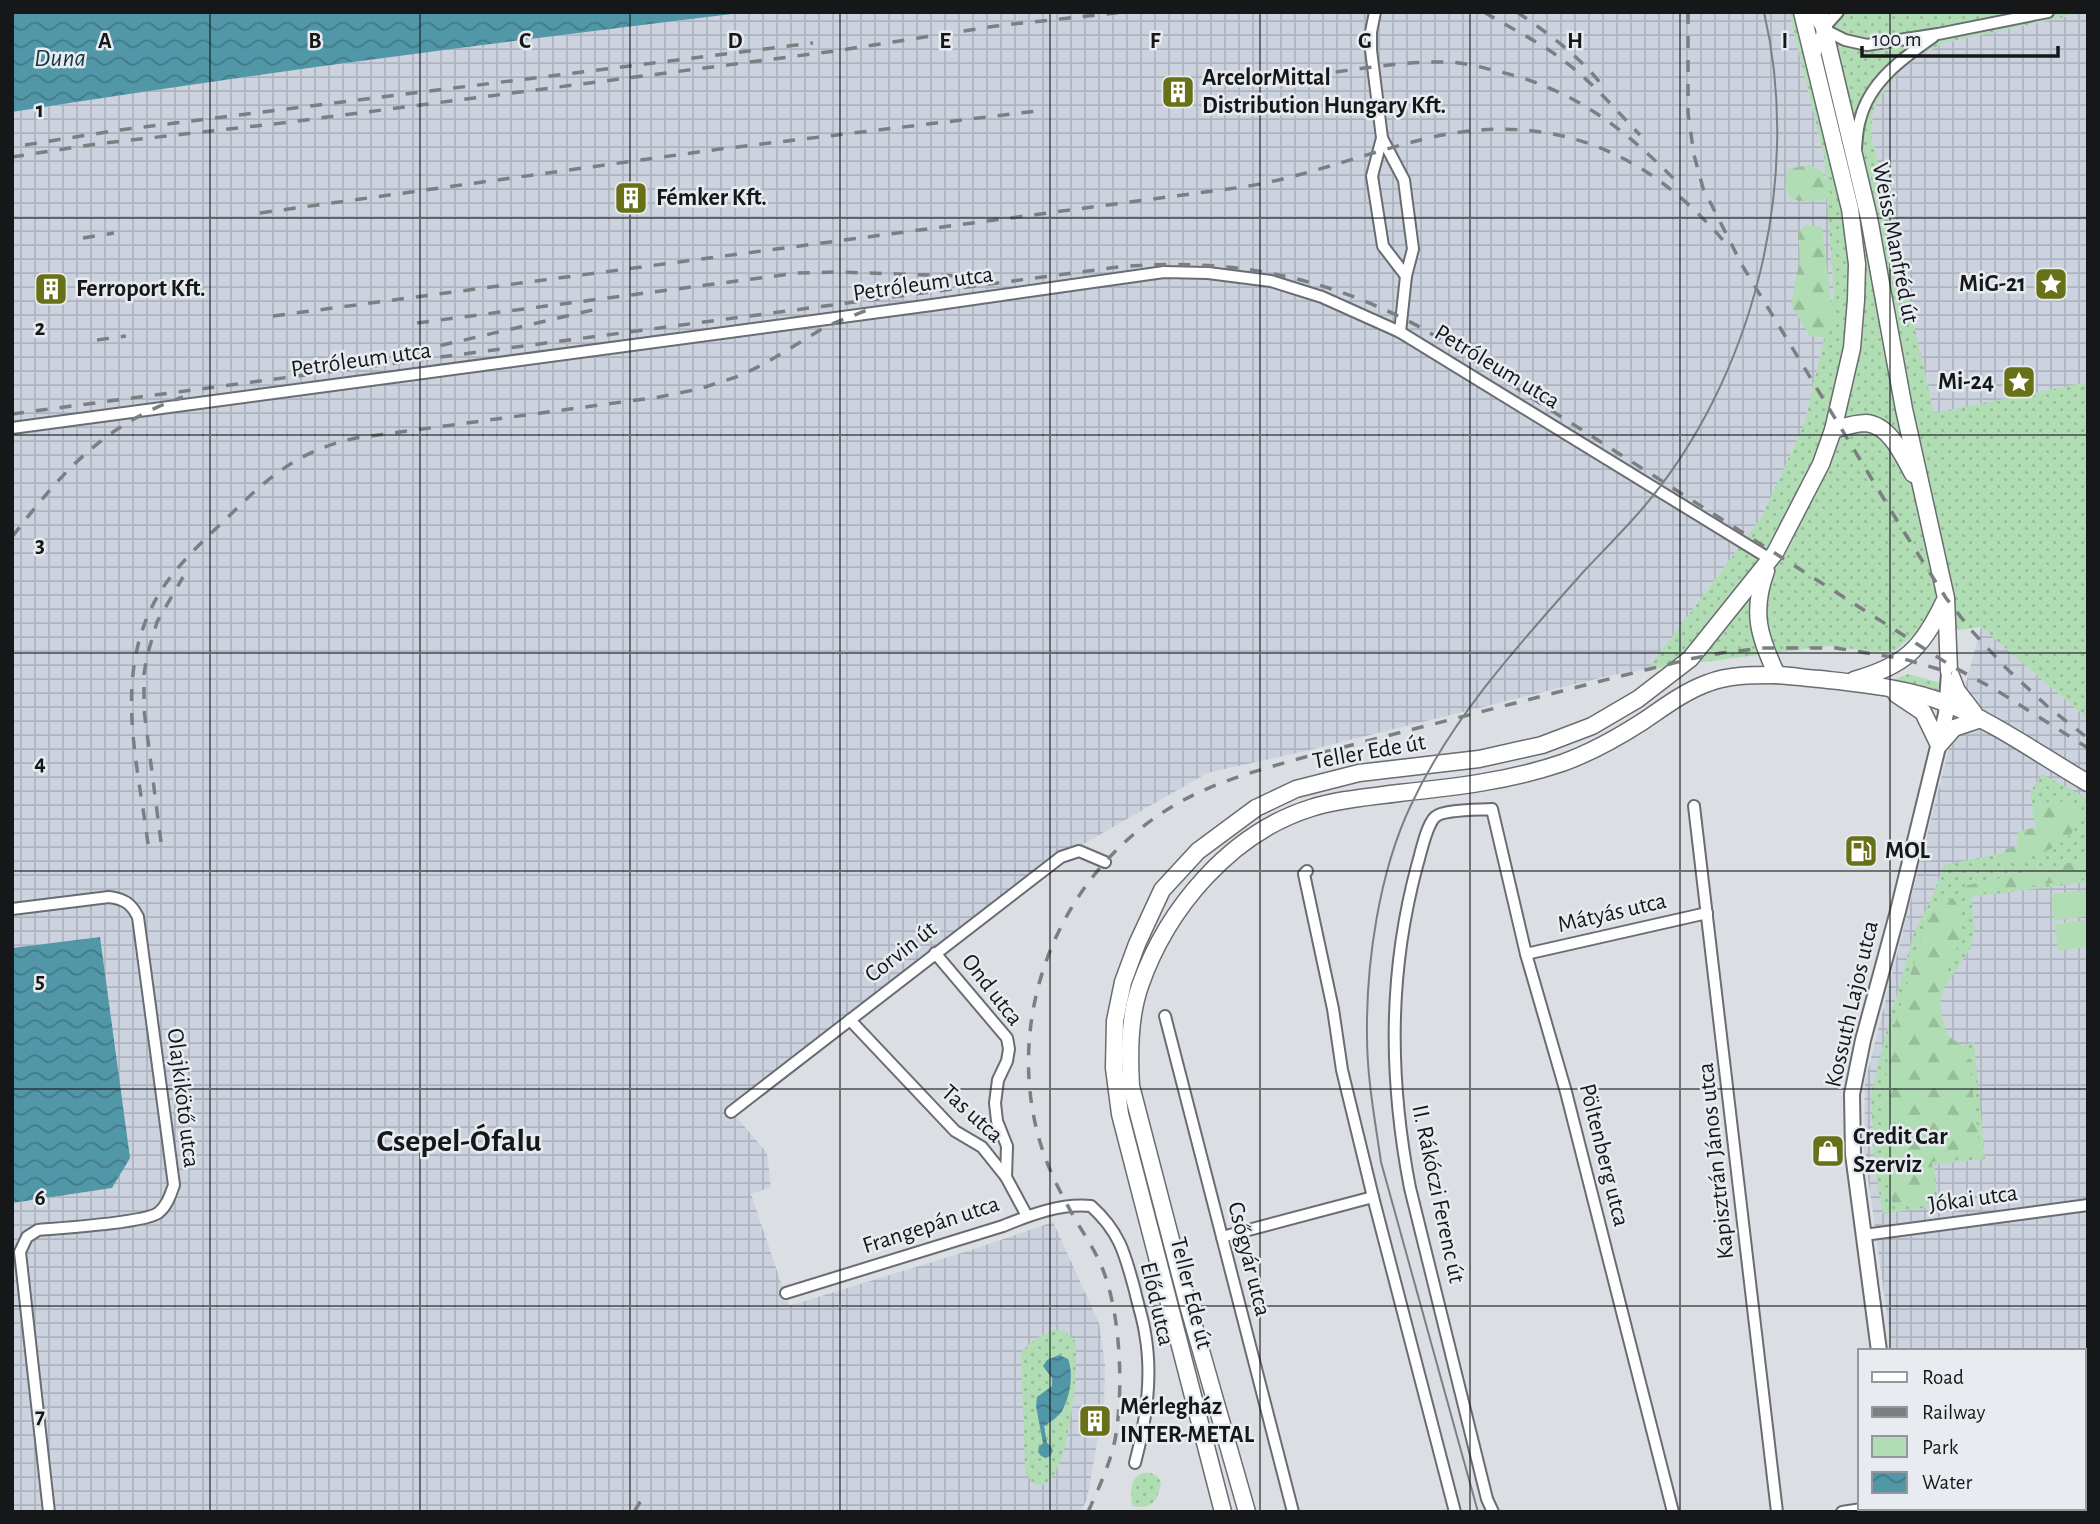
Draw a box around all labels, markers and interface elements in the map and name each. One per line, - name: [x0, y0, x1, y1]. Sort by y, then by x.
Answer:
- scale bar: [1862, 14, 2058, 58]
- text: 100 m: [1872, 29, 1922, 50]
- text: A: [98, 30, 112, 53]
- text: B: [308, 30, 322, 53]
- text: C: [519, 30, 531, 53]
- text: D: [727, 30, 743, 53]
- text: E: [939, 30, 951, 53]
- text: F: [1150, 30, 1161, 53]
- text: G: [1358, 30, 1372, 53]
- text: H: [1567, 30, 1583, 53]
- text: I: [1782, 30, 1788, 53]
- water label: Duna: [34, 45, 86, 71]
- place label: ArcelorMittal Distribution Hungary Kft.: [1202, 66, 1446, 118]
- building icon: ArcelorMittal Distribution Hungary Kft.: [1159, 73, 1197, 111]
- text: 1: [36, 99, 44, 122]
- street label: Weiss Manfréd út: [1868, 161, 1922, 326]
- building icon: Fémker Kft.: [612, 179, 650, 217]
- place label: Fémker Kft.: [656, 186, 767, 210]
- street label: Petróleum utca: [851, 262, 995, 306]
- place icon: MiG-21: [2032, 265, 2070, 303]
- building icon: Ferroport Kft.: [32, 270, 70, 308]
- place label: MiG-21: [1959, 272, 2026, 296]
- place label: Ferroport Kft.: [76, 277, 206, 301]
- text: 2: [35, 317, 46, 340]
- street label: Petróleum utca: [1430, 320, 1564, 414]
- street label: Petróleum utca: [289, 338, 433, 382]
- place icon: Mi-24: [2000, 363, 2038, 401]
- place label: Mi-24: [1938, 370, 1994, 394]
- text: 3: [35, 534, 45, 557]
- street label: Teller Ede út: [1311, 730, 1428, 774]
- text: 4: [34, 752, 46, 775]
- fuel station icon: MOL: [1842, 832, 1880, 870]
- place label: MOL: [1885, 839, 1930, 863]
- street label: Mátyás utca: [1555, 889, 1669, 937]
- street label: Corvin út: [861, 917, 942, 987]
- street label: Kossuth Lajos utca: [1821, 918, 1883, 1090]
- street label: Ond utca: [957, 950, 1027, 1030]
- text: 5: [35, 970, 45, 993]
- street label: Olajkikötő utca: [163, 1027, 203, 1169]
- street label: Kapisztrán János utca: [1694, 1061, 1738, 1261]
- street label: Tas utca: [937, 1080, 1007, 1148]
- street label: Pöltenberg utca: [1575, 1081, 1633, 1229]
- street label: II. Rákóczi Ferenc út: [1407, 1103, 1469, 1286]
- district label: Csepel-Ófalu: [376, 1123, 542, 1157]
- place label: Credit Car Szerviz: [1853, 1125, 1948, 1177]
- shop icon: Credit Car Szerviz: [1809, 1132, 1847, 1170]
- street label: Jókai utca: [1927, 1181, 2019, 1217]
- text: 6: [34, 1187, 46, 1210]
- street label: Frangepán utca: [860, 1192, 1002, 1258]
- street label: Csőgyár utca: [1223, 1199, 1275, 1319]
- street label: Teller Ede út: [1166, 1235, 1217, 1352]
- street label: Előd utca: [1136, 1260, 1178, 1348]
- legend: [1858, 1349, 2086, 1510]
- text: Road: [1922, 1367, 1964, 1388]
- place label: Mérlegház INTER-METAL: [1120, 1395, 1255, 1447]
- building icon: Mérlegház INTER-METAL: [1076, 1402, 1114, 1440]
- text: Railway: [1922, 1402, 1985, 1423]
- text: 7: [35, 1405, 45, 1428]
- text: Park: [1922, 1437, 1959, 1458]
- text: Water: [1922, 1472, 1972, 1493]

